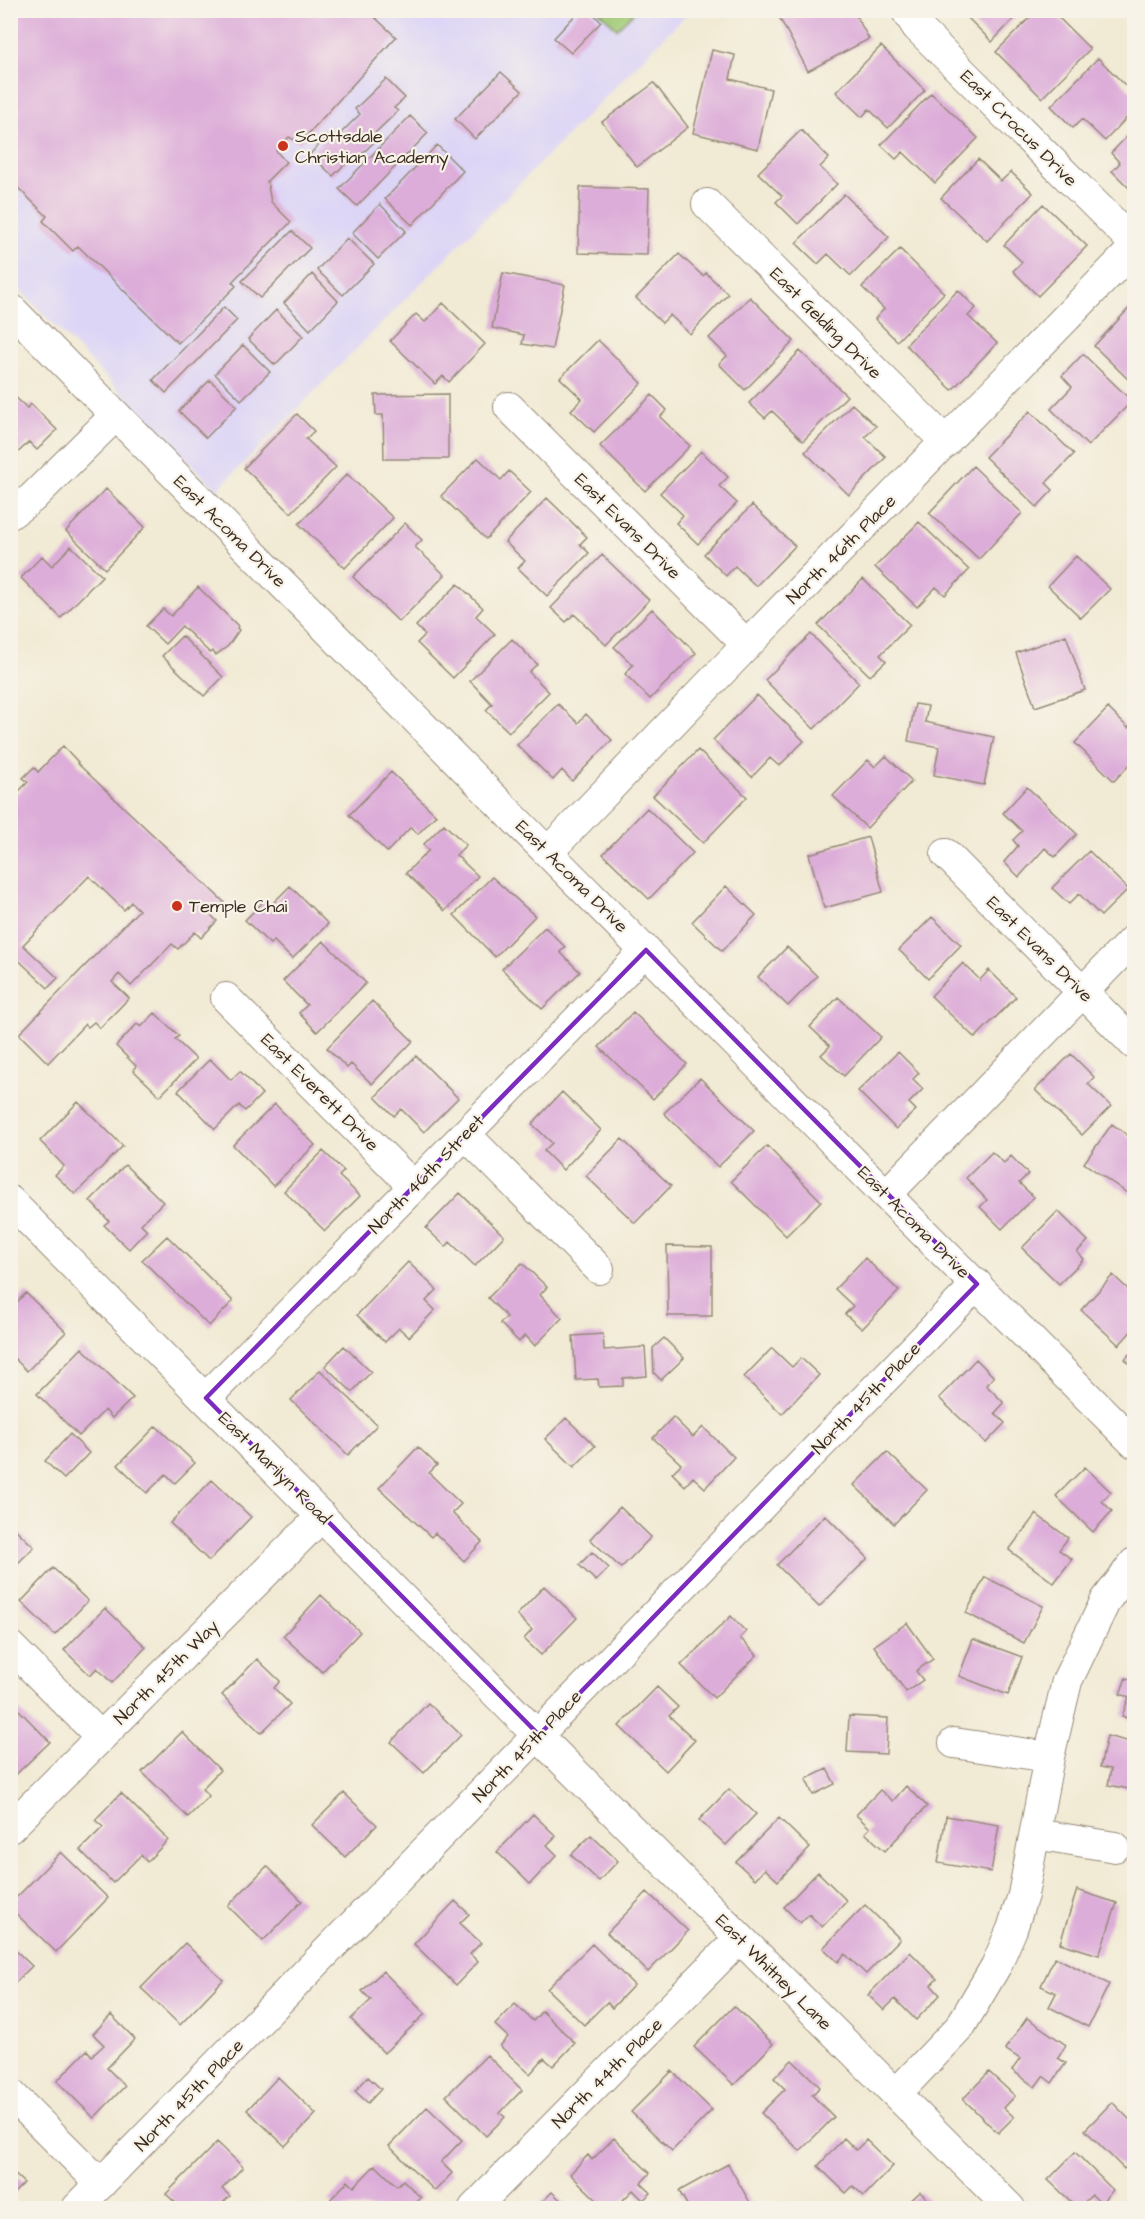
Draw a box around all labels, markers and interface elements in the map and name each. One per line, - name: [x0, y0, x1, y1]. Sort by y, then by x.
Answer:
- street label: East Crocus Drive: [955, 64, 1083, 193]
- place label: Scottsdale Christian Academy: [295, 124, 449, 171]
- marker: Scottsdale Christian Academy: [276, 139, 290, 153]
- street label: East Gelding Drive: [763, 262, 887, 386]
- street label: East Evans Drive: [569, 468, 687, 585]
- street label: East Acoma Drive: [168, 469, 292, 593]
- street label: North 46th Place: [781, 489, 902, 610]
- street label: East Acoma Drive: [510, 814, 634, 938]
- street label: East Evans Drive: [981, 891, 1099, 1008]
- place label: Temple Chai: [189, 894, 288, 919]
- marker: Temple Chai: [170, 899, 184, 913]
- street label: East Everett Drive: [255, 1028, 384, 1157]
- street label: North 46th Street: [363, 1109, 490, 1240]
- street label: East Acoma Drive: [852, 1160, 976, 1284]
- street label: North 45th Place: [806, 1336, 927, 1460]
- street label: East Marilyn Road: [212, 1406, 337, 1531]
- street label: North 45th Way: [108, 1614, 225, 1731]
- street label: North 45th Place: [467, 1684, 588, 1808]
- street label: East Whitney Lane: [709, 1909, 838, 2037]
- street label: North 44th Place: [546, 2012, 668, 2134]
- street label: North 45th Place: [129, 2033, 250, 2157]

